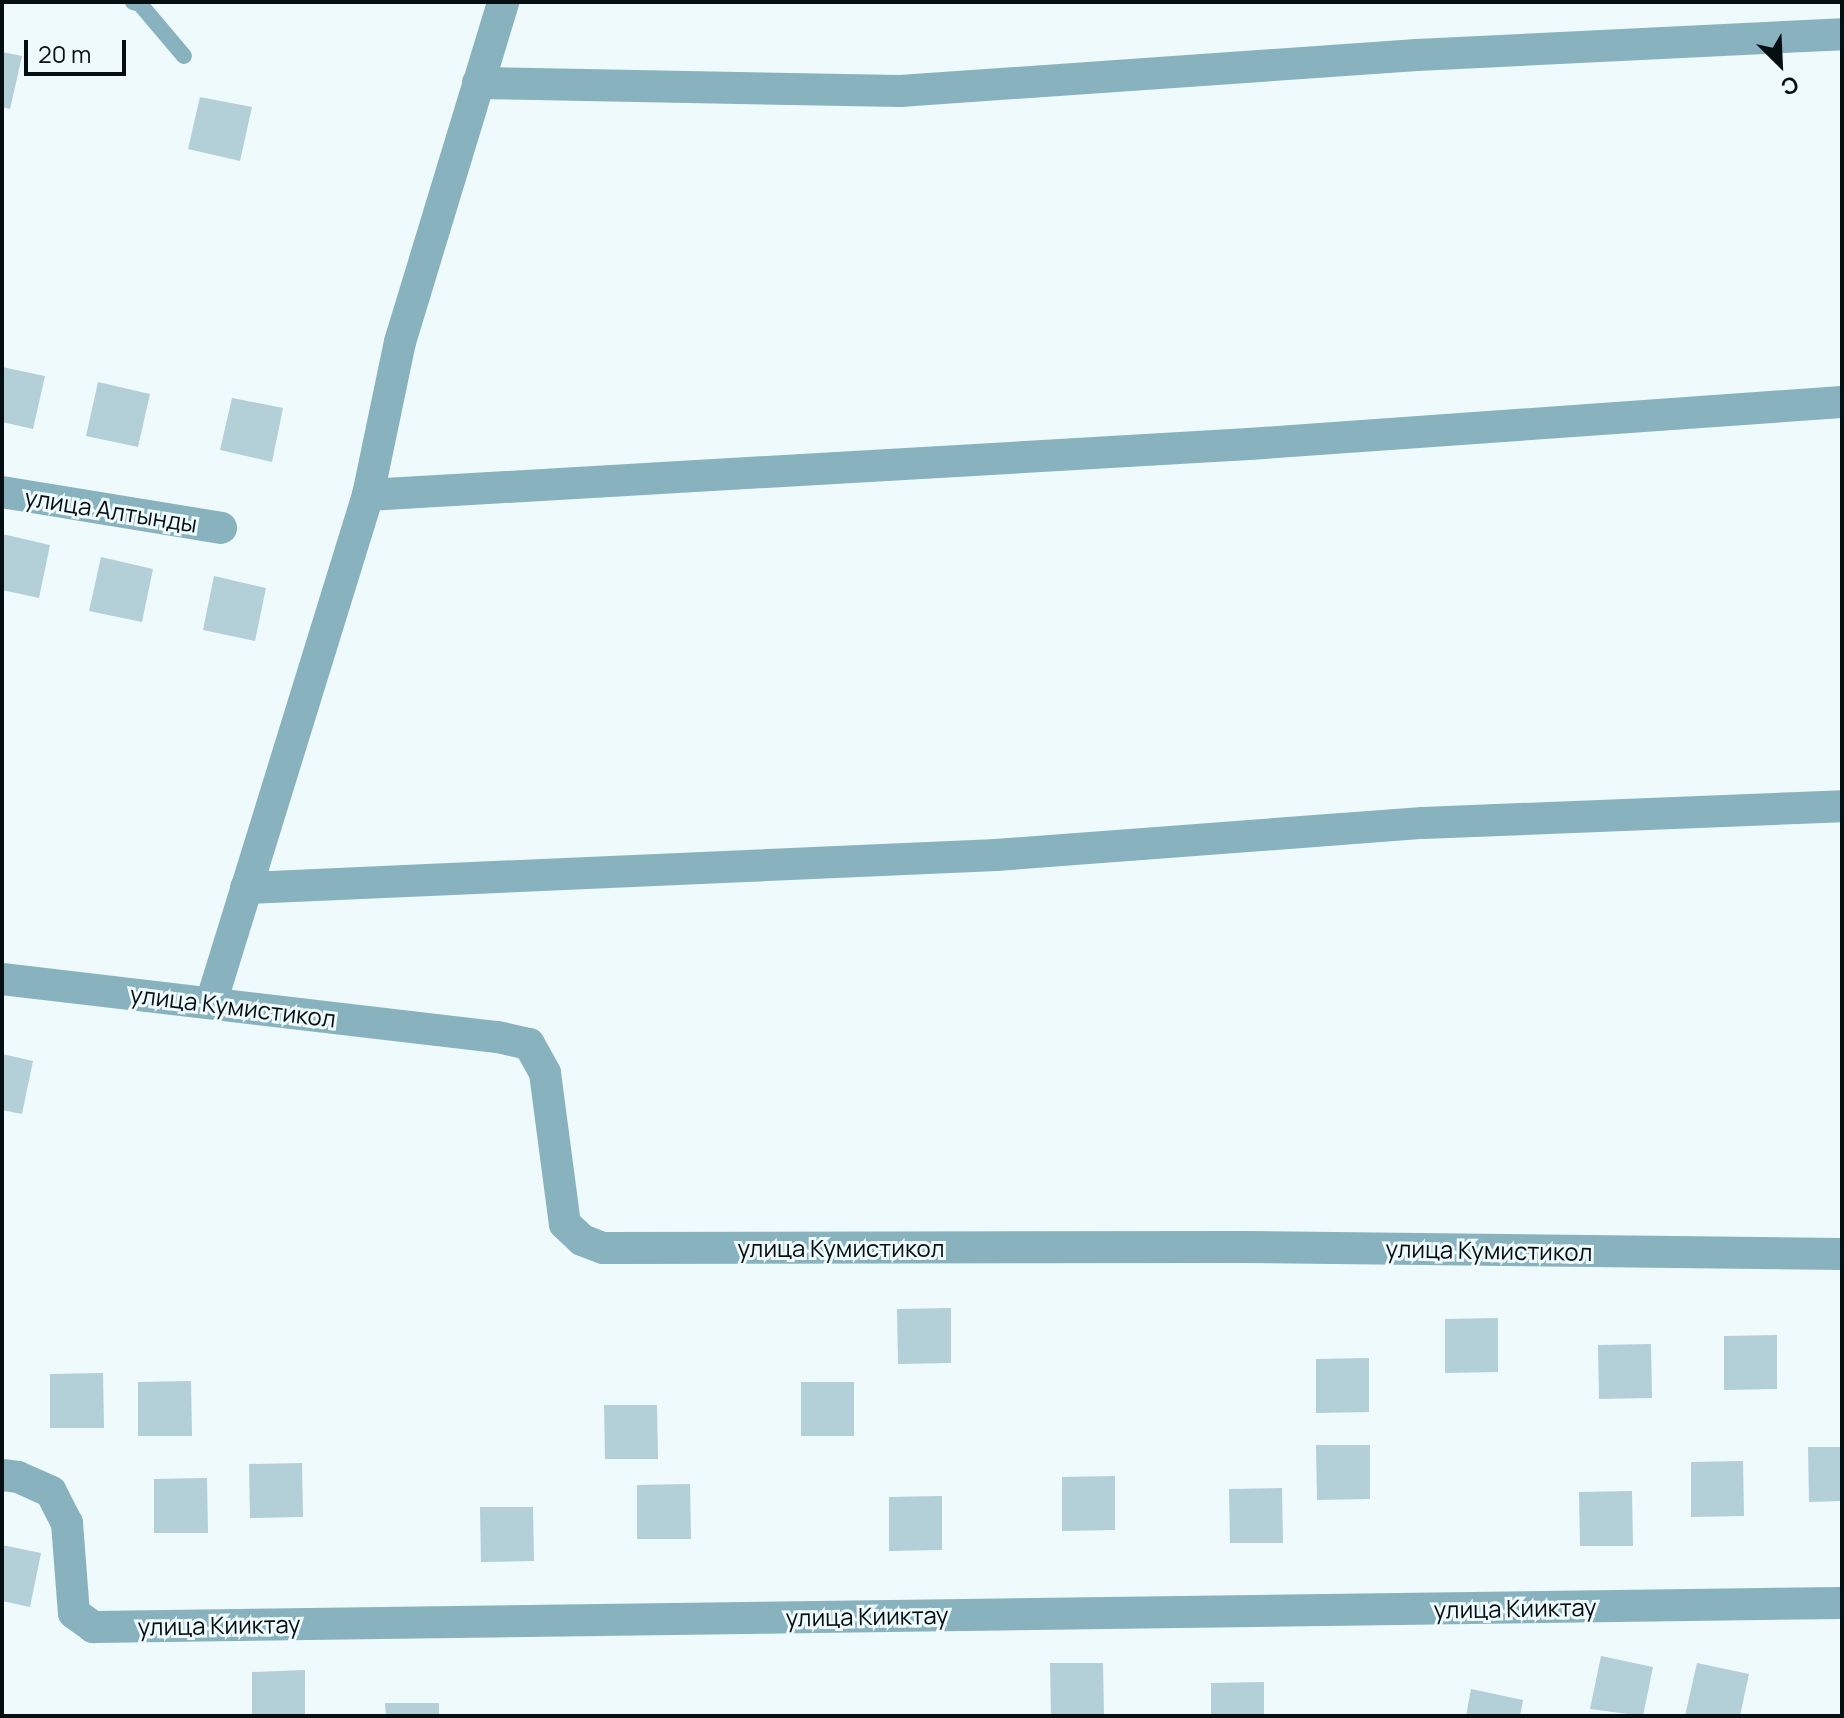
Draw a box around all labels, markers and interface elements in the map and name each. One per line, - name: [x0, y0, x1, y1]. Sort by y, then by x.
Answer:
- scale bar: [28, 24, 130, 74]
- north arrow: [1740, 24, 1820, 104]
- text: 20 m: [38, 37, 91, 70]
- text: С: [1776, 69, 1803, 103]
- street label: улица Алтынды: [23, 482, 199, 538]
- street label: улица Кумистикол: [128, 979, 338, 1033]
- street label: улица Кумистикол: [737, 1234, 945, 1262]
- street label: улица Кумистикол: [1385, 1234, 1593, 1266]
- street label: улица Кииктау: [1433, 1592, 1597, 1624]
- street label: улица Кииктау: [785, 1600, 949, 1632]
- street label: улица Кииктау: [137, 1609, 301, 1641]

